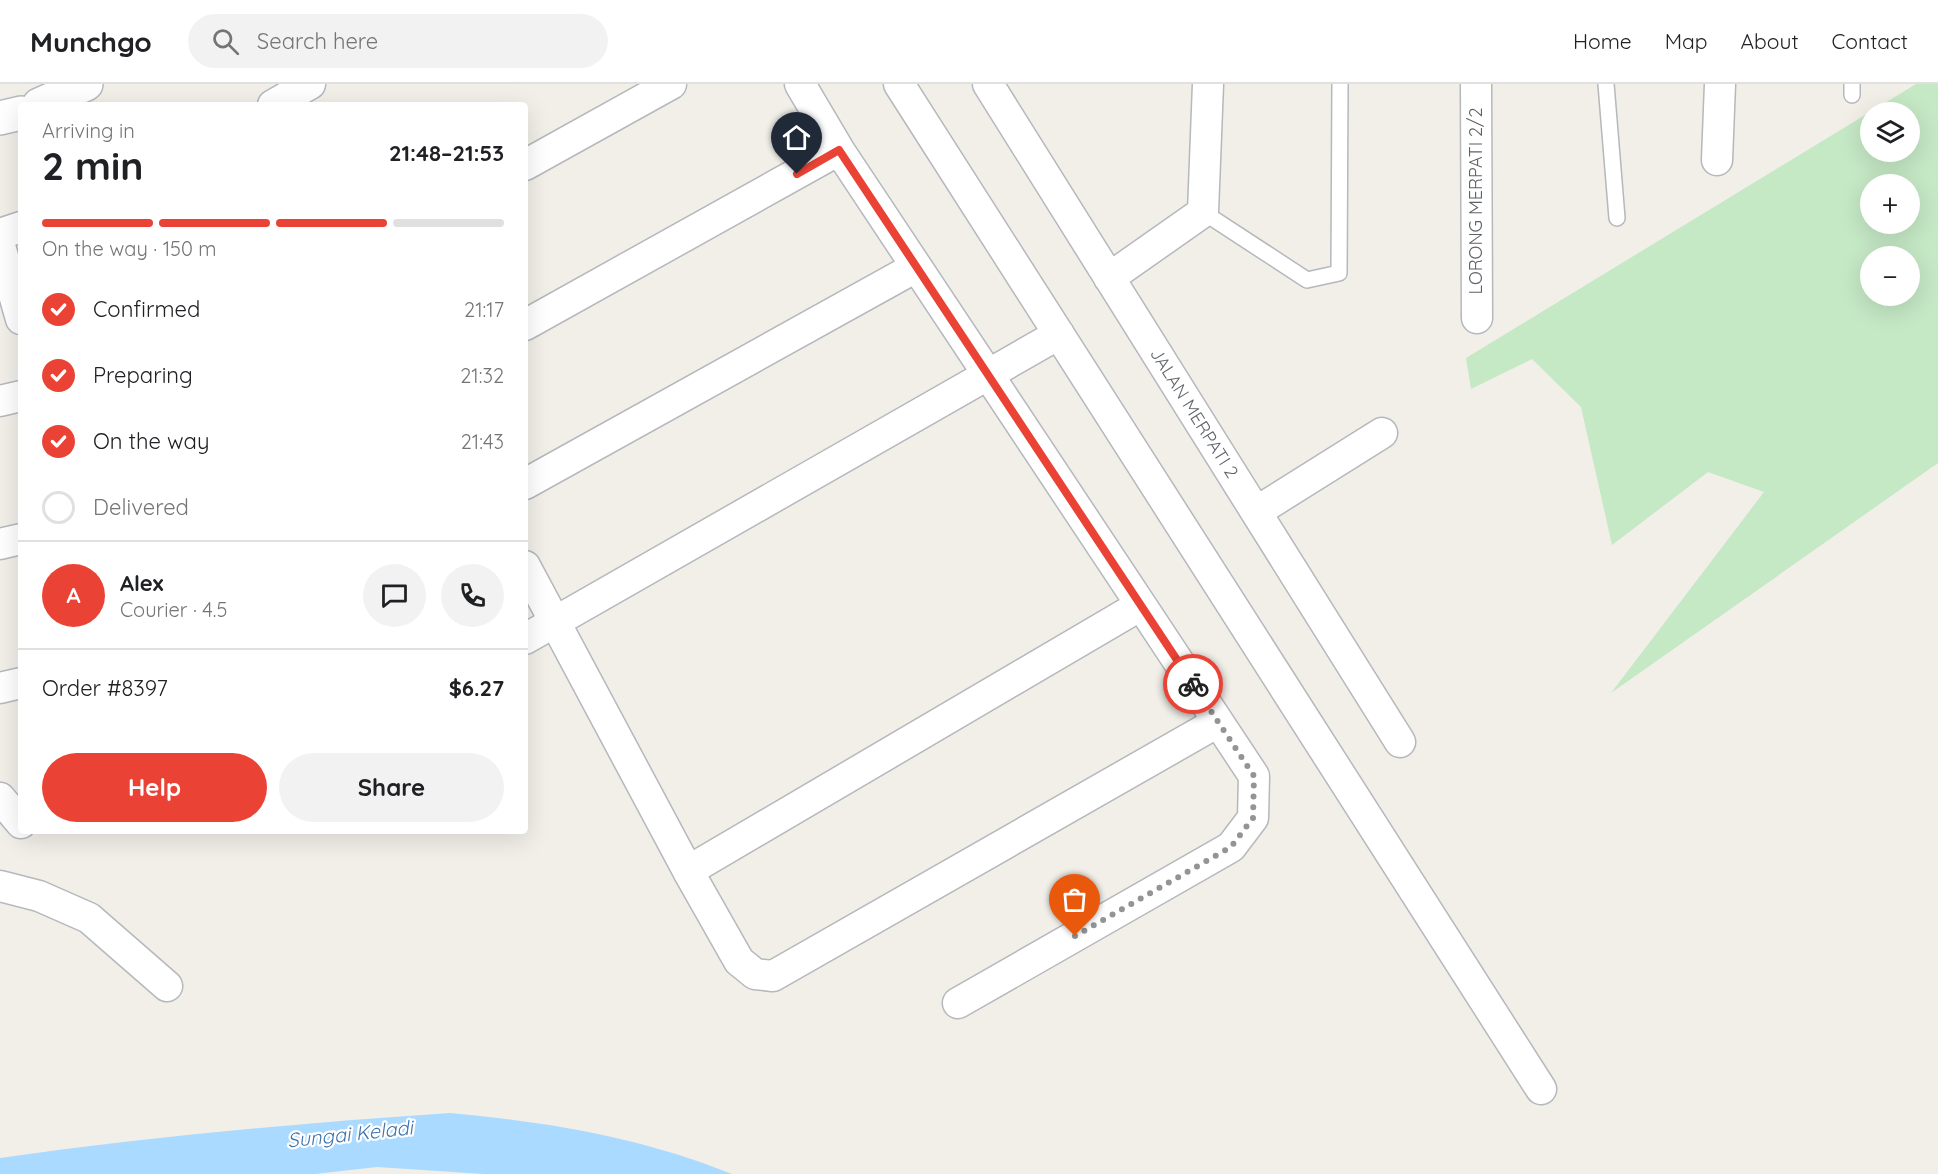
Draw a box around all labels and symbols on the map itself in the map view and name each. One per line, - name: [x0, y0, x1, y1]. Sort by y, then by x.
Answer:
- street label: LORONG MERPATI 2/2: [1464, 108, 1487, 294]
- pin: [771, 112, 822, 174]
- street label: JALAN MERPATI 2: [1145, 343, 1244, 482]
- courier: [1163, 654, 1223, 714]
- pin: [1049, 874, 1100, 936]
- water label: Sungai Keladi: [286, 1114, 417, 1153]

